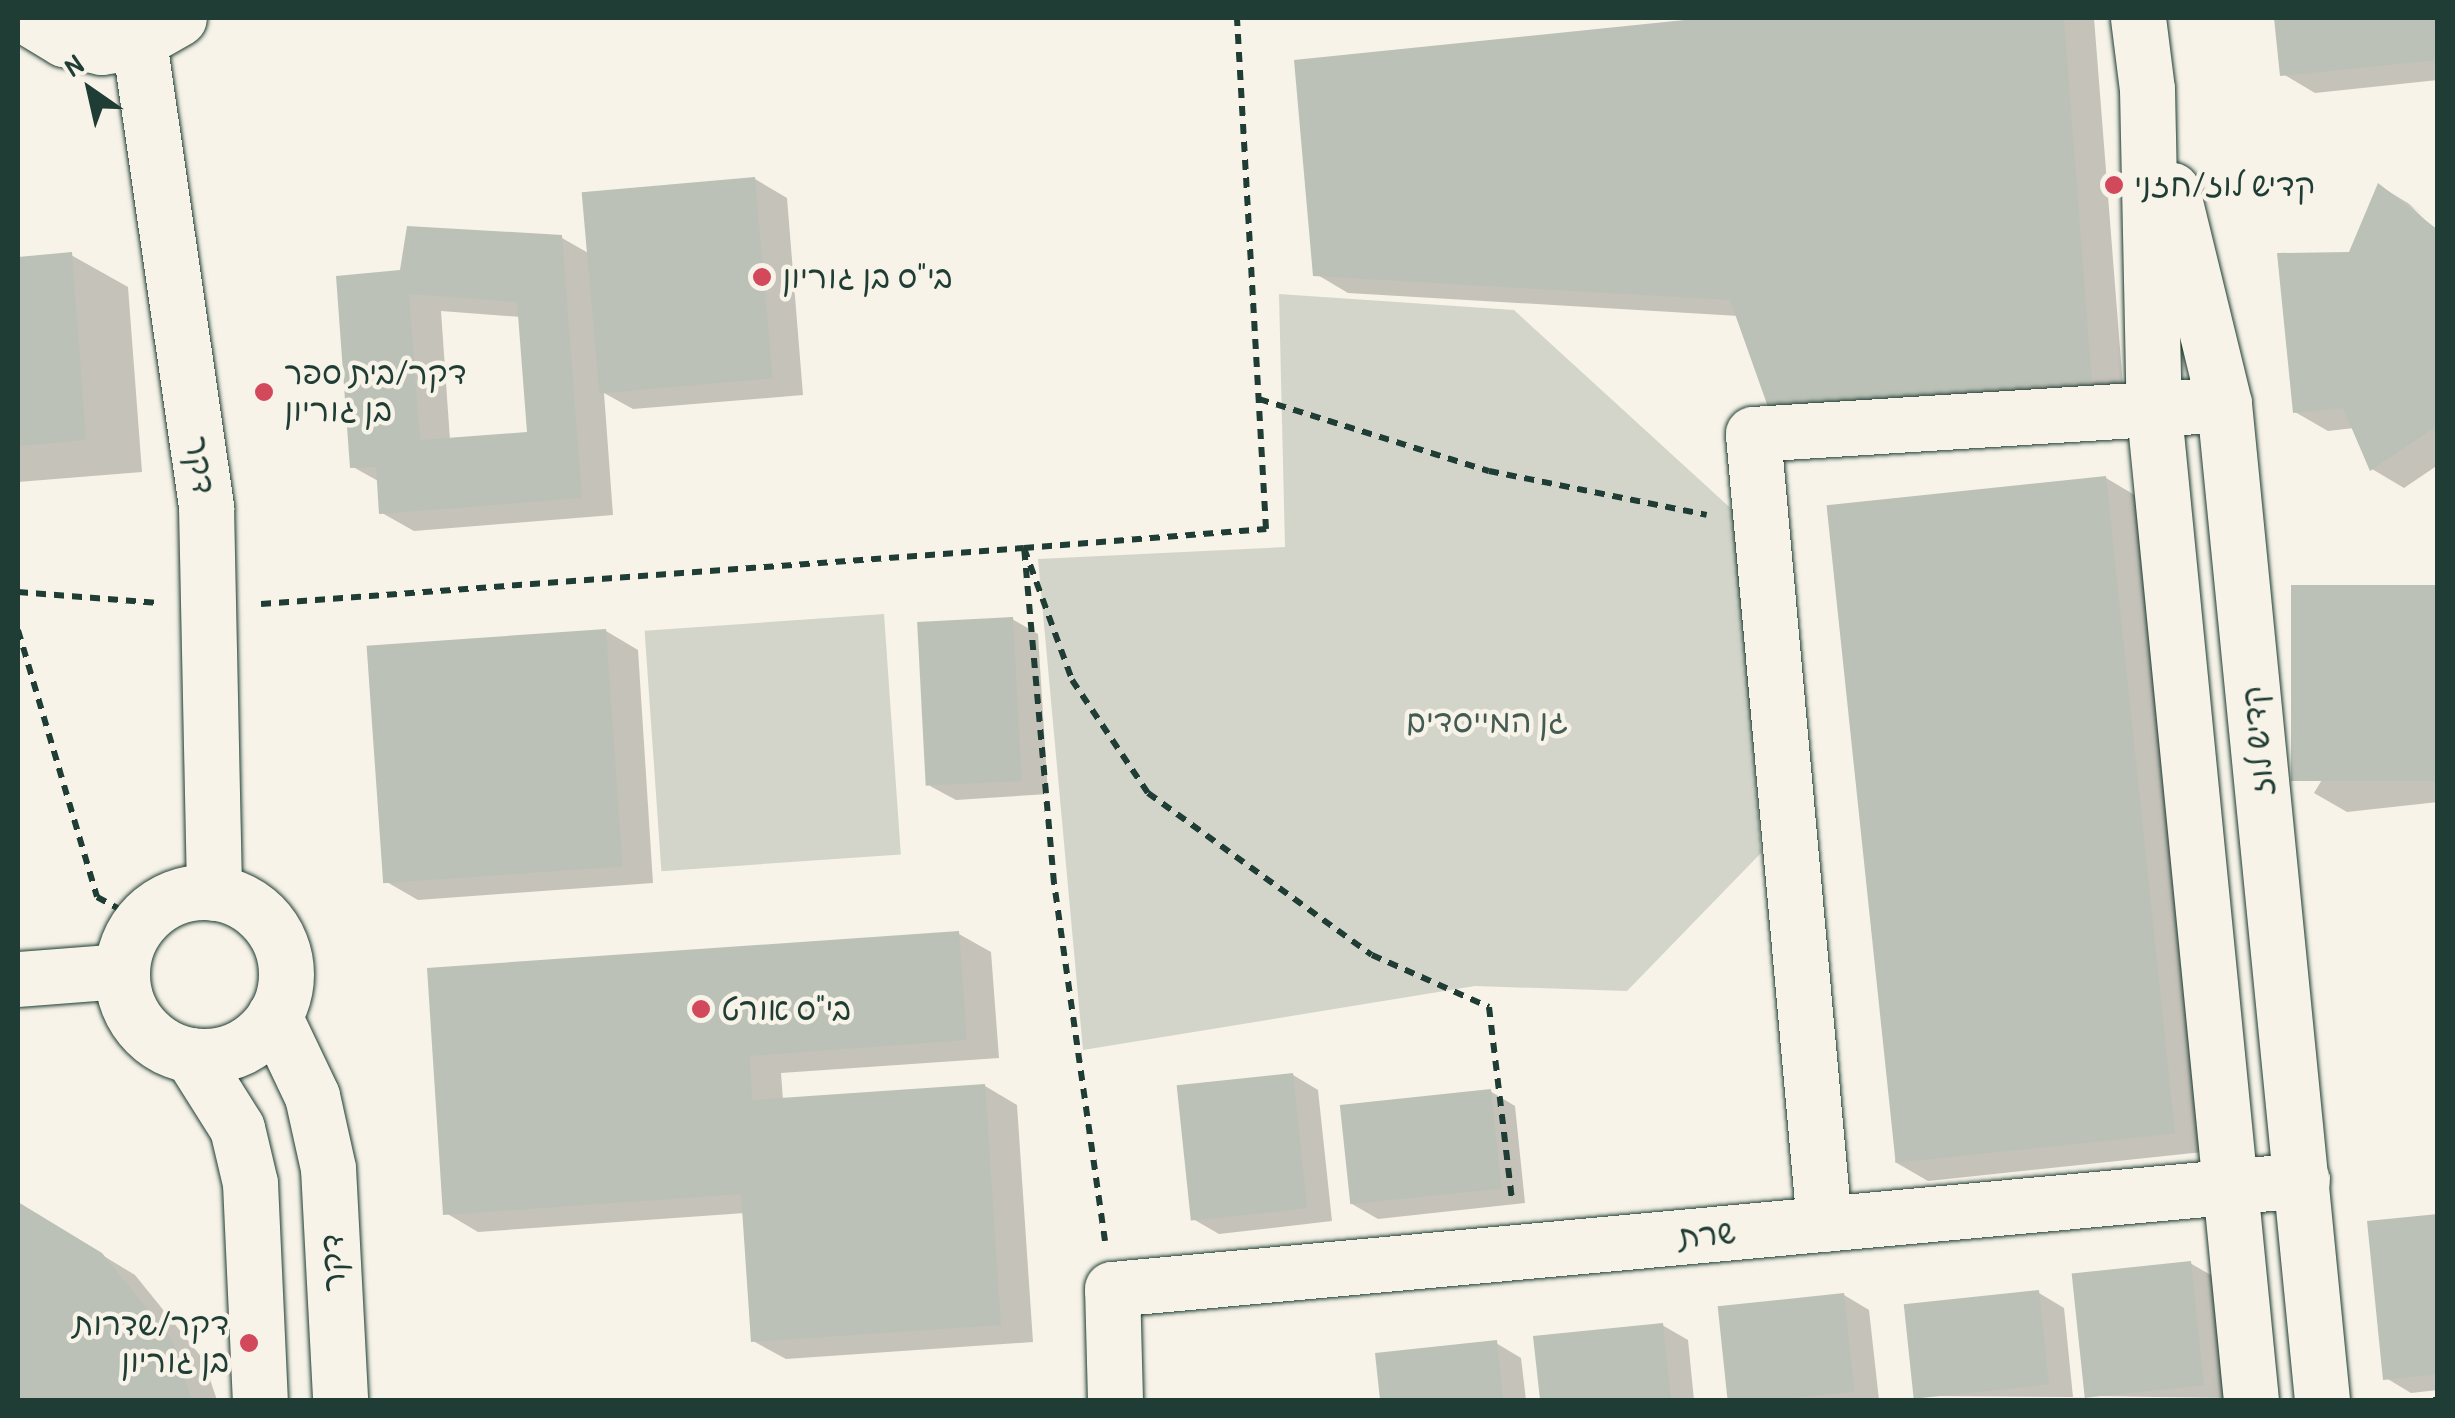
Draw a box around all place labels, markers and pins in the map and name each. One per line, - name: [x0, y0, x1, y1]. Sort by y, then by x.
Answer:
- place label: קדיש לוז/חזני: [2134, 166, 2315, 204]
- marker: קדיש לוז/חזני: [2103, 174, 2125, 196]
- place label: בי"ס בן גוריון: [782, 258, 953, 296]
- marker: בי"ס בן גוריון: [751, 266, 773, 288]
- place label: דקר/בית ספר בן גוריון: [284, 355, 466, 430]
- marker: דקר/בית ספר בן גוריון: [253, 381, 275, 403]
- place label: בי"ס אורט: [721, 990, 851, 1028]
- marker: בי"ס אורט: [690, 998, 712, 1020]
- place label: דקר/שדרות בן גוריון: [73, 1306, 229, 1381]
- marker: דקר/שדרות בן גוריון: [238, 1332, 260, 1354]

